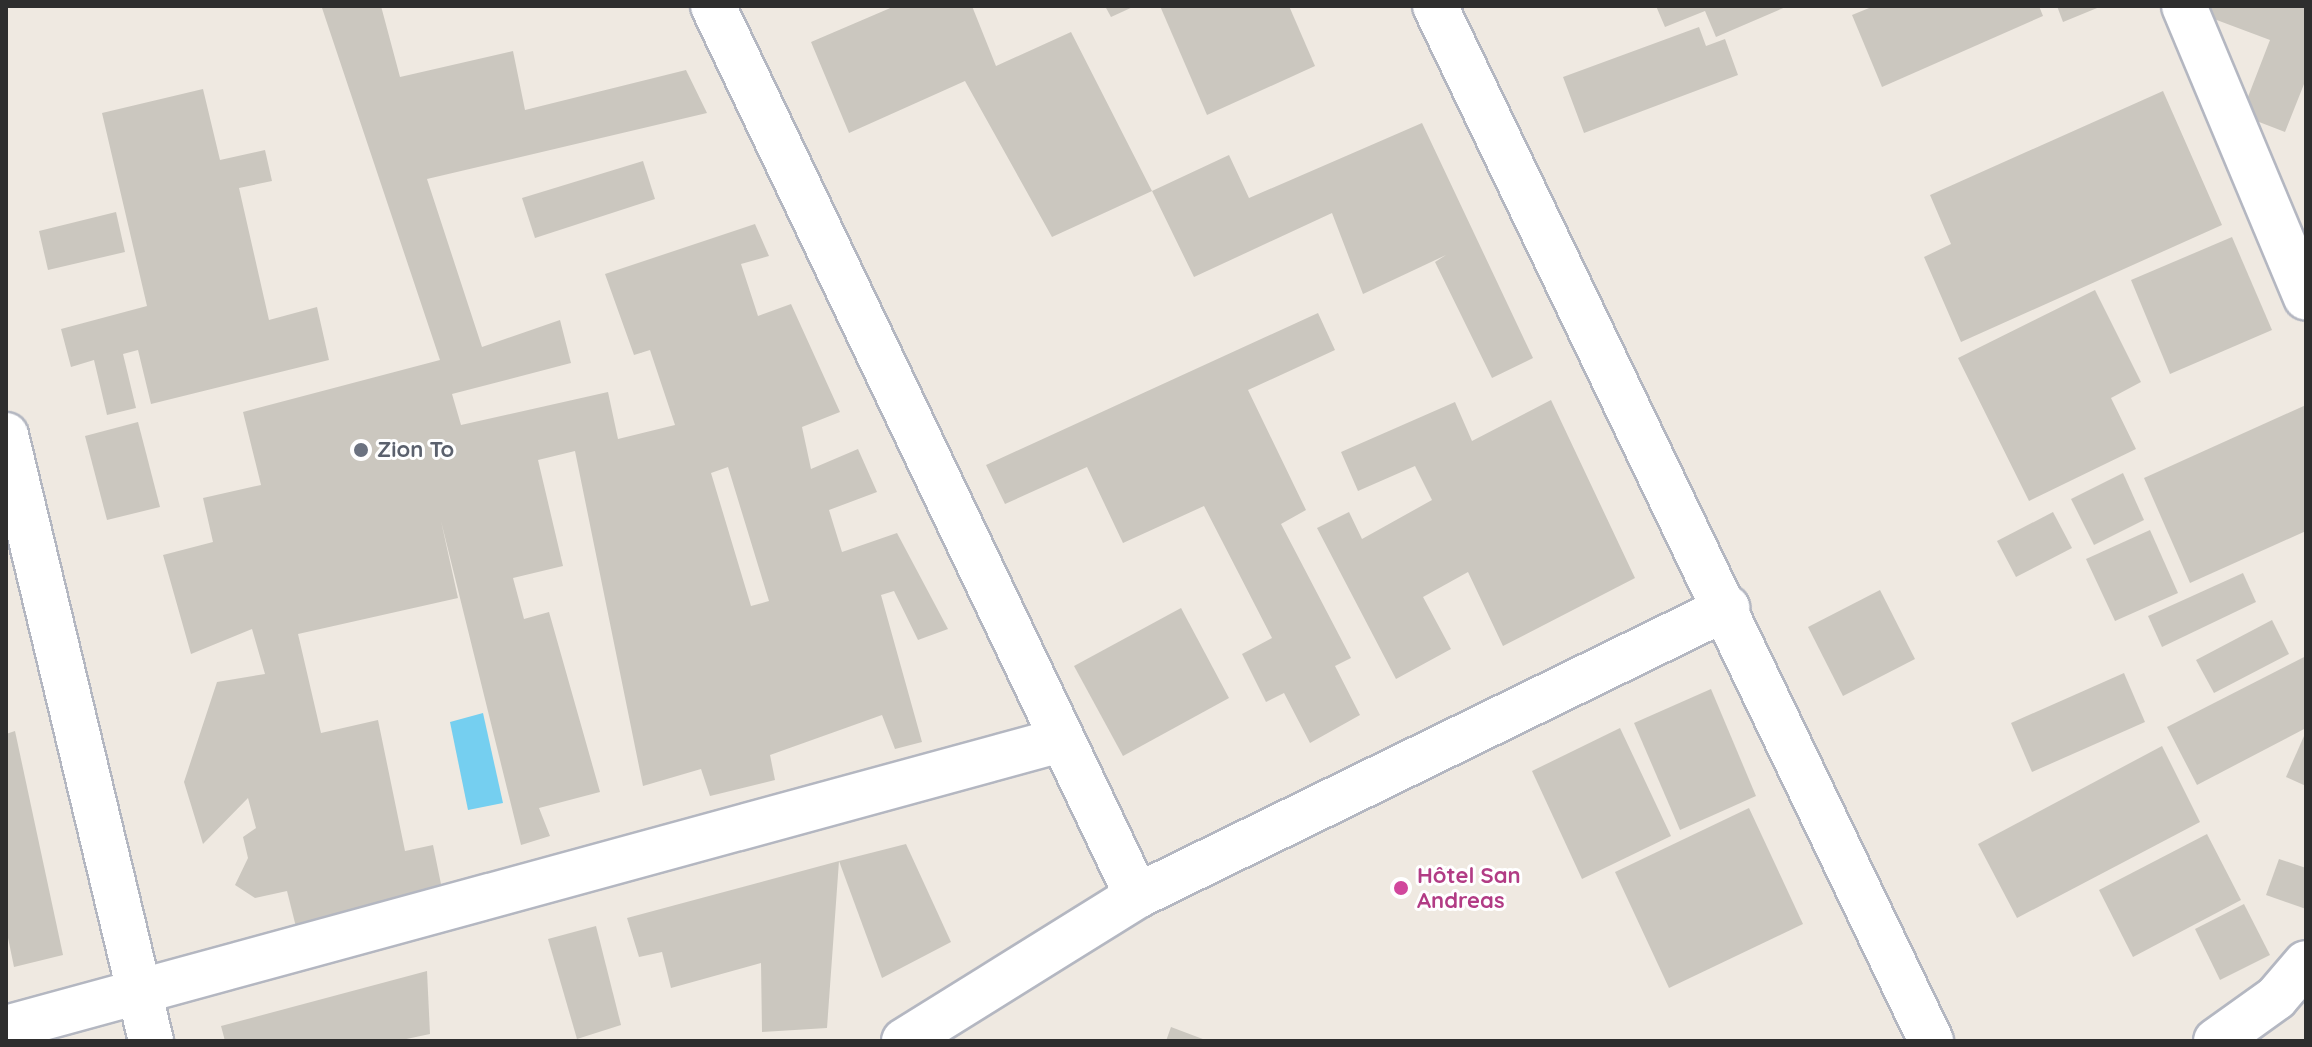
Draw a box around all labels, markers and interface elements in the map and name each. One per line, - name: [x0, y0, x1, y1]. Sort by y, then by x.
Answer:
- place label: Zion To: [377, 437, 454, 463]
- marker: Zion To: [352, 441, 370, 459]
- place label: Hôtel San Andreas: [1417, 862, 1521, 914]
- marker: Hôtel San Andreas: [1392, 879, 1410, 897]

